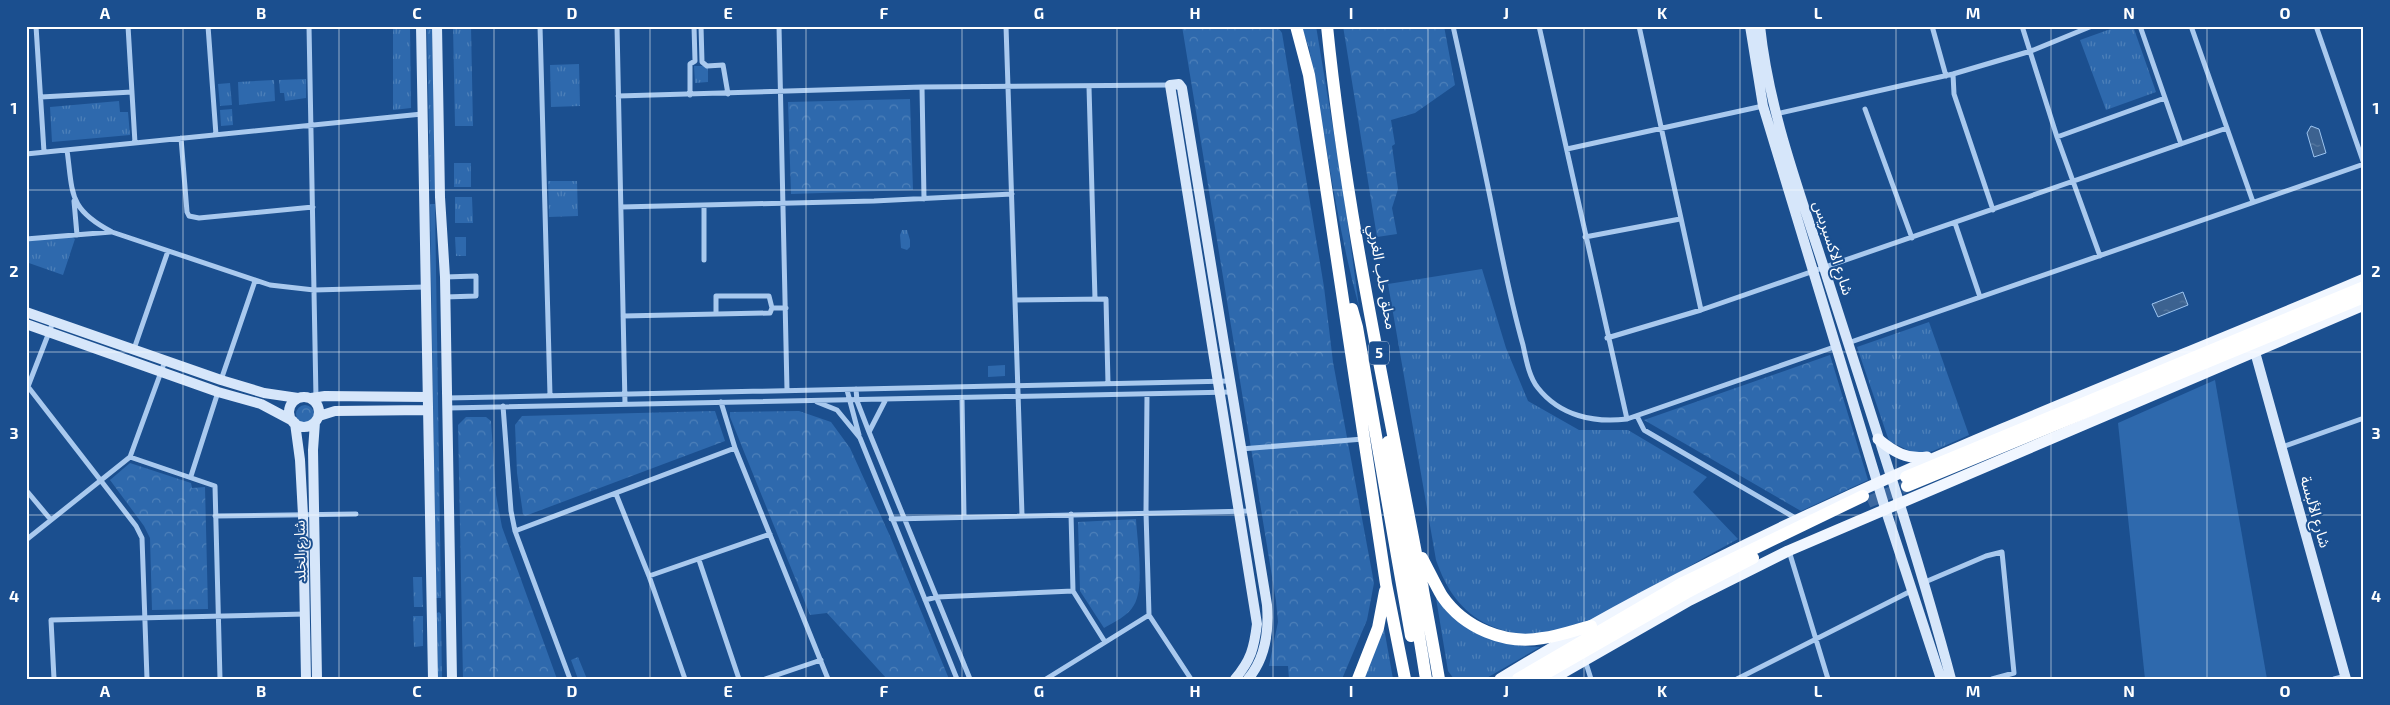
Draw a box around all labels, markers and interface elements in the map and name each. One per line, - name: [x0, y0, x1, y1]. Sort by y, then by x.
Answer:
- text: A: [100, 3, 111, 22]
- text: B: [256, 3, 266, 22]
- text: C: [412, 3, 422, 22]
- text: D: [567, 3, 578, 22]
- text: E: [723, 3, 733, 22]
- text: F: [880, 3, 889, 22]
- text: G: [1034, 3, 1044, 22]
- text: H: [1189, 3, 1201, 22]
- text: I: [1349, 3, 1353, 22]
- text: J: [1503, 3, 1509, 22]
- text: K: [1657, 3, 1668, 22]
- text: L: [1814, 3, 1823, 22]
- text: M: [1966, 3, 1980, 22]
- text: N: [2123, 3, 2135, 22]
- text: O: [2279, 3, 2291, 22]
- text: 1: [11, 98, 17, 117]
- text: 1: [2373, 98, 2379, 117]
- street label: شارع الاكسبريس: [1806, 198, 1858, 299]
- street label: محلق حلب الغربي: [1361, 223, 1401, 331]
- text: 2: [9, 261, 19, 280]
- text: 2: [2371, 261, 2381, 280]
- road number: 5: [1369, 342, 1389, 364]
- text: 3: [9, 423, 19, 442]
- text: 3: [2371, 423, 2381, 442]
- street label: شارع الألبسة: [2293, 474, 2335, 551]
- street label: شارع الخلد: [289, 520, 313, 582]
- text: 4: [9, 586, 19, 605]
- text: 4: [2371, 586, 2381, 605]
- text: A: [100, 681, 111, 700]
- text: B: [256, 681, 266, 700]
- text: C: [412, 681, 422, 700]
- text: D: [567, 681, 578, 700]
- text: E: [723, 681, 733, 700]
- text: F: [880, 681, 889, 700]
- text: G: [1034, 681, 1044, 700]
- text: H: [1189, 681, 1201, 700]
- text: I: [1349, 681, 1353, 700]
- text: J: [1503, 681, 1509, 700]
- text: K: [1657, 681, 1668, 700]
- text: L: [1814, 681, 1823, 700]
- text: M: [1966, 681, 1980, 700]
- text: N: [2123, 681, 2135, 700]
- text: O: [2279, 681, 2291, 700]

